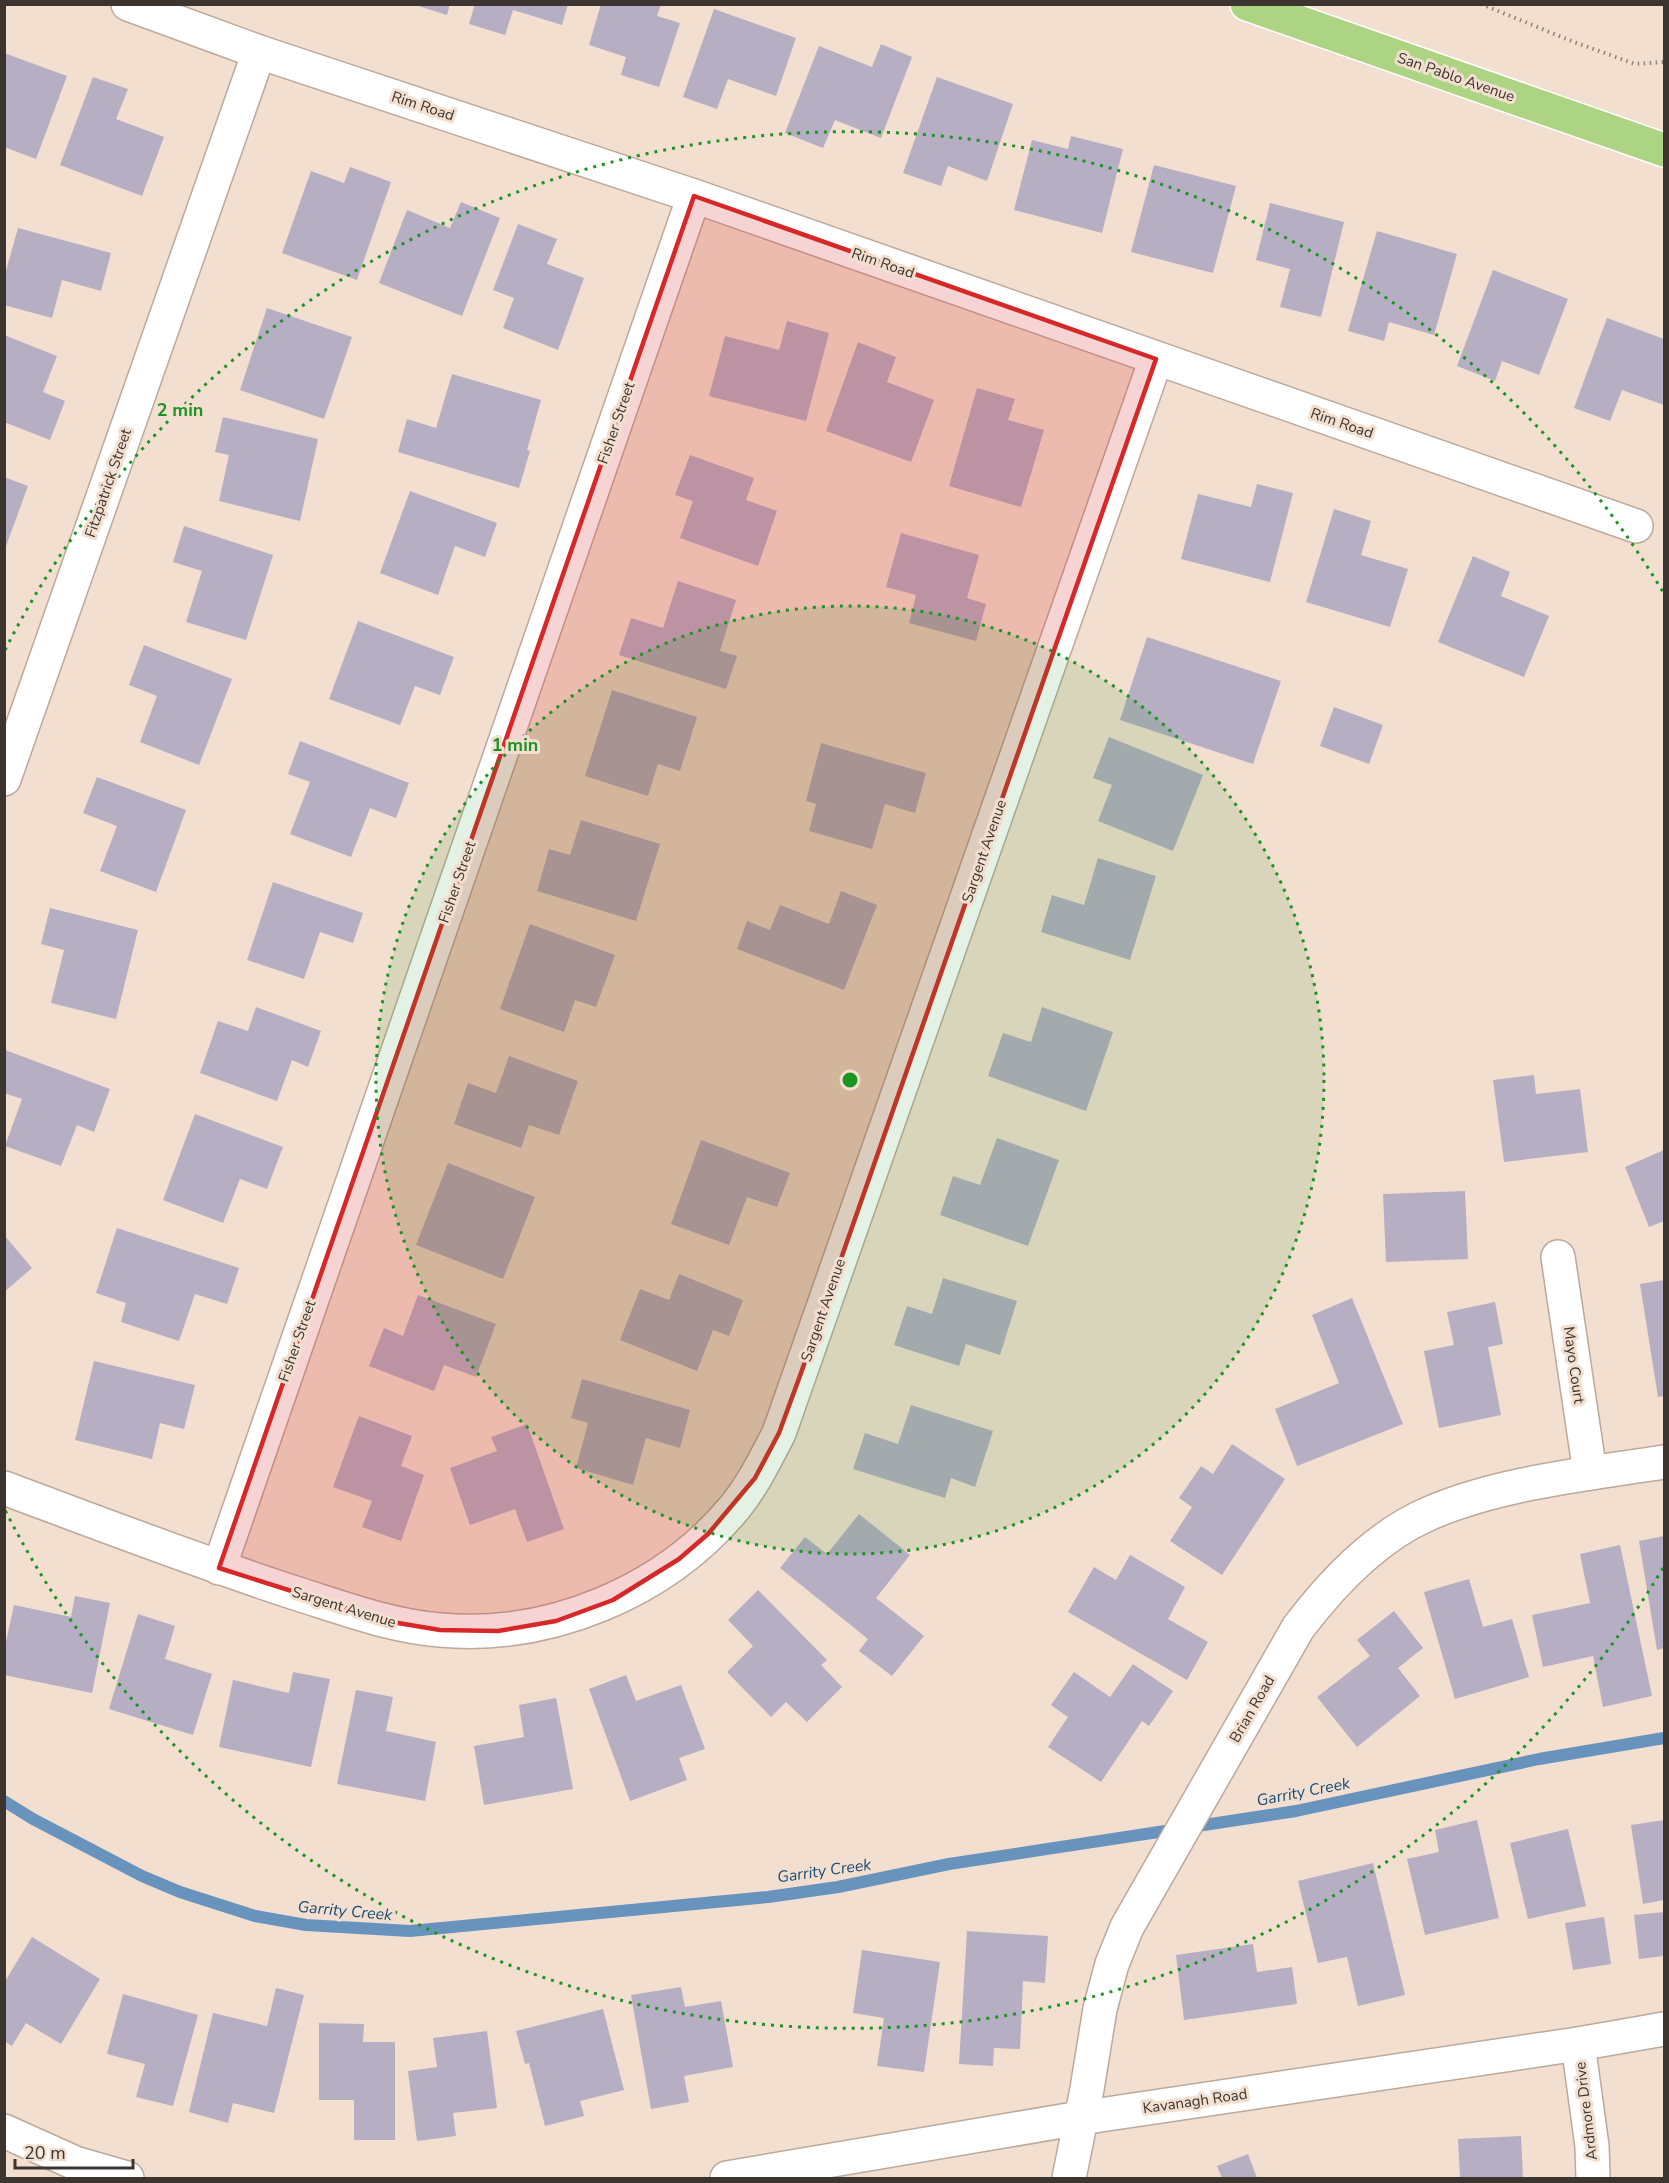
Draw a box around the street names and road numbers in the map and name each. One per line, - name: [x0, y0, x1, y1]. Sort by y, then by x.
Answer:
- street label: San Pablo Avenue: [1395, 48, 1517, 106]
- street label: Rim Road: [389, 86, 457, 126]
- street label: Rim Road: [849, 243, 917, 283]
- street label: Fisher Street: [593, 379, 640, 467]
- street label: Rim Road: [1308, 403, 1376, 443]
- street label: Fitzpatrick Street: [80, 425, 136, 540]
- street label: Sargent Avenue: [957, 797, 1011, 905]
- street label: Fisher Street: [434, 838, 481, 926]
- street label: Sargent Avenue: [796, 1256, 850, 1364]
- street label: Fisher Street: [274, 1297, 321, 1385]
- street label: Mayo Court: [1559, 1325, 1589, 1406]
- street label: Sargent Avenue: [289, 1582, 399, 1632]
- street label: Brian Road: [1225, 1672, 1279, 1746]
- street label: Ardmore Drive: [1570, 2061, 1602, 2161]
- street label: Kavanagh Road: [1141, 2084, 1249, 2118]

